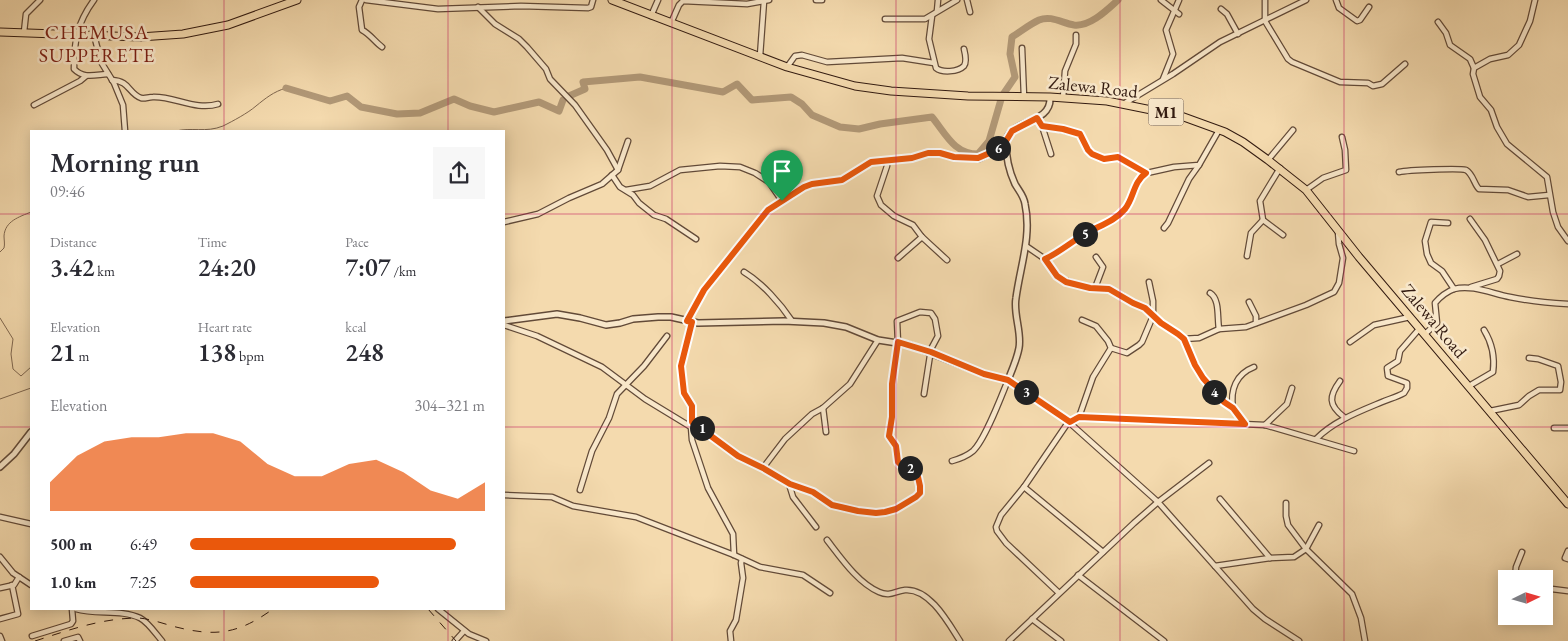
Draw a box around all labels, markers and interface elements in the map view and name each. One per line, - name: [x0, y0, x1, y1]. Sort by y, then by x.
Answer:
- district label: CHEMUSA SUPPERETE: [39, 19, 155, 68]
- street label: Zalewa Road: [1047, 70, 1140, 103]
- road number: M1: [1148, 98, 1184, 125]
- pin: 6: [986, 136, 1010, 160]
- text: 6: [995, 139, 1002, 157]
- text: Morning run: [50, 144, 200, 180]
- button: share: [433, 147, 485, 199]
- pin: [761, 150, 803, 201]
- icon: arrive: [768, 157, 796, 185]
- text: 09:46: [50, 181, 85, 202]
- pin: 5: [1072, 222, 1098, 246]
- text: 5: [1082, 225, 1089, 243]
- text: Distance: [50, 233, 97, 251]
- text: Time: [198, 233, 227, 251]
- text: Pace: [345, 233, 369, 251]
- text: 3.42: [50, 251, 95, 283]
- text: 24:20: [198, 251, 256, 283]
- text: 7:07: [345, 251, 391, 283]
- text: km: [95, 262, 115, 280]
- text: /km: [391, 262, 416, 280]
- street label: Zalewa Road: [1397, 279, 1473, 363]
- text: Elevation: [50, 318, 100, 336]
- text: Heart rate: [198, 318, 252, 336]
- text: kcal: [345, 318, 366, 336]
- text: 21: [50, 336, 76, 368]
- text: 138: [198, 336, 236, 368]
- text: 248: [345, 336, 384, 368]
- text: m: [76, 347, 89, 365]
- text: bpm: [236, 347, 264, 365]
- pin: 3: [1014, 380, 1038, 404]
- pin: 4: [1202, 380, 1226, 404]
- text: 3: [1023, 383, 1030, 401]
- text: 4: [1211, 383, 1218, 401]
- text: Elevation: [50, 395, 108, 416]
- text: 304–321 m: [414, 395, 485, 416]
- pin: 1: [690, 416, 714, 440]
- text: 1: [699, 419, 706, 437]
- pin: 2: [898, 456, 922, 480]
- text: 2: [907, 459, 914, 477]
- text: 500 m: [50, 534, 92, 555]
- text: 6:49: [130, 534, 157, 555]
- north arrow: [1498, 570, 1552, 625]
- map controls: [1498, 570, 1553, 625]
- text: 1.0 km: [50, 572, 96, 593]
- text: 7:25: [130, 572, 157, 593]

